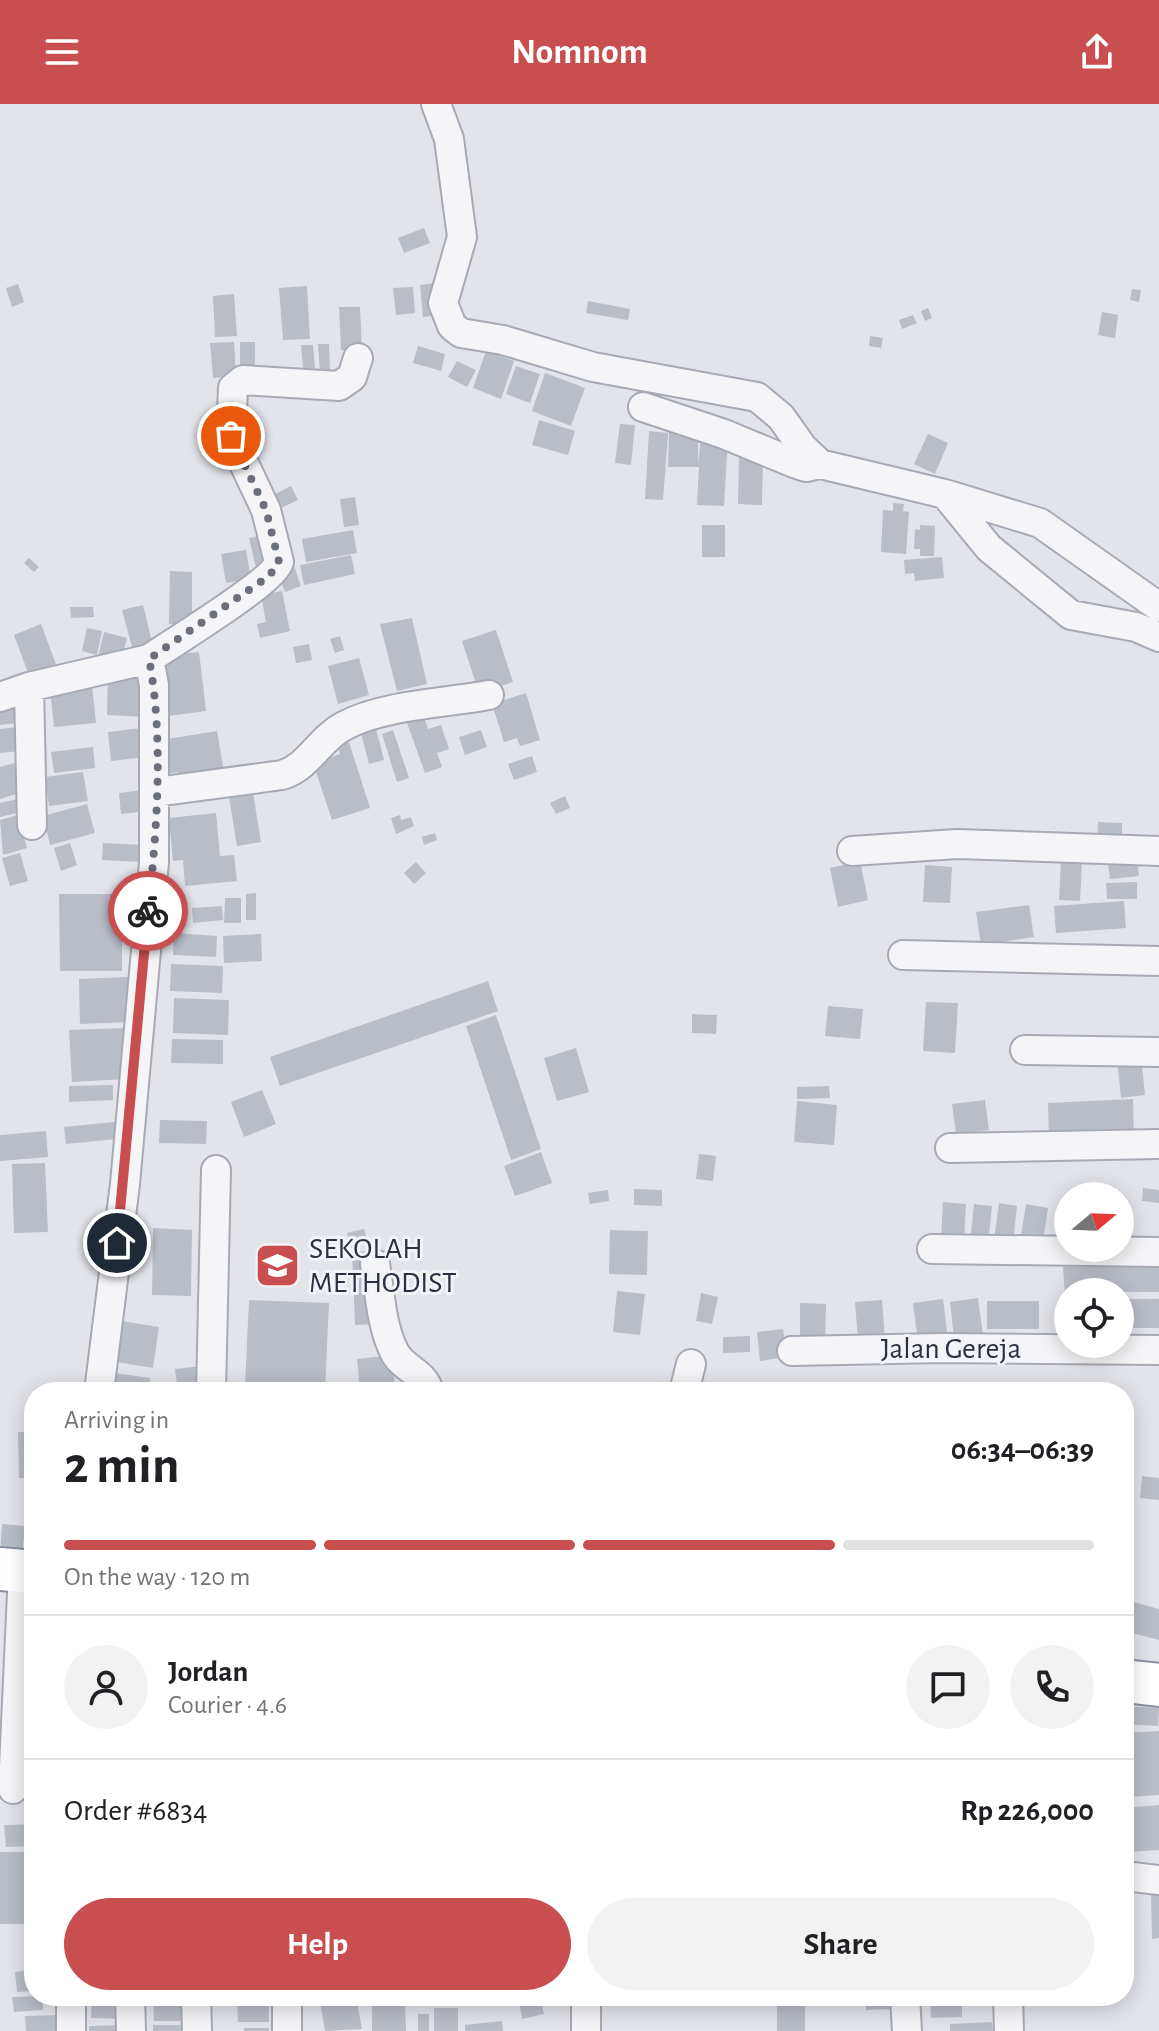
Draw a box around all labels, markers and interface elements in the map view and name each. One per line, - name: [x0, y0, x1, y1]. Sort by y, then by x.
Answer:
- icon: menu: [40, 30, 84, 74]
- icon: share: [1075, 30, 1119, 74]
- text: Nomnom: [511, 34, 648, 70]
- pin: [197, 402, 265, 470]
- icon: bag: [209, 414, 253, 458]
- courier: [108, 871, 188, 951]
- icon: bike: [126, 889, 170, 933]
- north arrow: [1054, 1182, 1134, 1262]
- map controls: [1054, 1182, 1134, 1358]
- pin: [83, 1209, 151, 1277]
- icon: home: [95, 1221, 139, 1265]
- place label: SEKOLAH METHODIST: [309, 1234, 457, 1298]
- school or university icon: SEKOLAH METHODIST: [254, 1242, 302, 1290]
- button: locate: [1054, 1278, 1134, 1358]
- street label: Jalan Gereja: [881, 1334, 1021, 1364]
- text: Arriving in: [64, 1407, 169, 1433]
- text: 06:34–06:39: [951, 1435, 1094, 1465]
- text: 2 min: [64, 1440, 179, 1492]
- text: On the way · 120 m: [64, 1564, 250, 1590]
- button: person: [64, 1645, 148, 1729]
- button: chat: [906, 1645, 990, 1729]
- button: phone: [1010, 1645, 1094, 1729]
- text: Jordan: [168, 1657, 248, 1687]
- text: Courier · 4.6: [168, 1692, 287, 1718]
- text: Order #6834: [64, 1796, 207, 1826]
- text: Rp 226,000: [960, 1796, 1094, 1826]
- button: Help: [64, 1898, 571, 1990]
- button: Share: [587, 1898, 1094, 1990]

